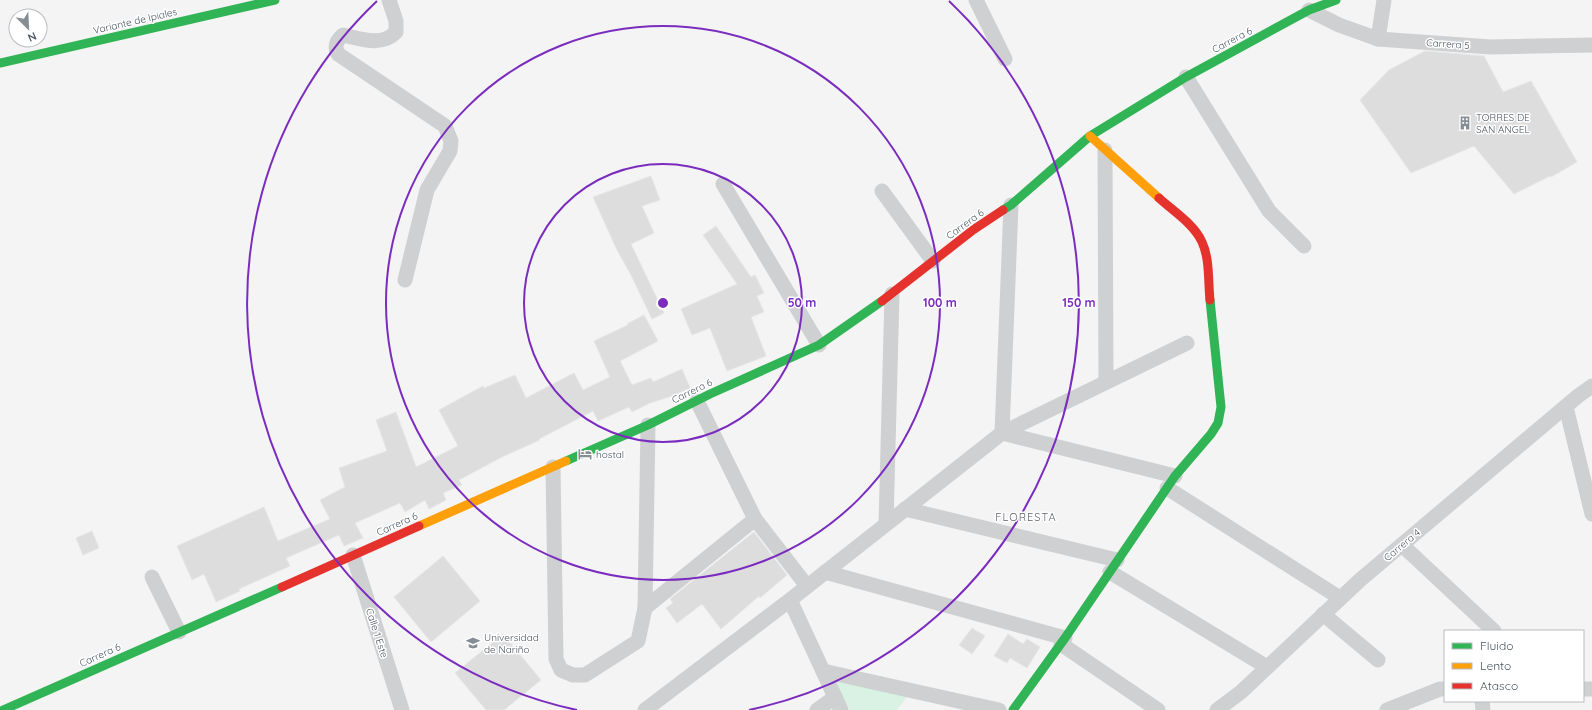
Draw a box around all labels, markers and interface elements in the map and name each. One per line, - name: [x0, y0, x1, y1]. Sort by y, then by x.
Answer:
- street label: Variante de Ipiales: [92, 5, 179, 37]
- north arrow: [8, 8, 48, 48]
- street label: Carrera 6: [1210, 24, 1255, 56]
- text: N: [26, 29, 39, 45]
- street label: Carrera 5: [1426, 36, 1470, 52]
- place label: TORRES DE SAN ANGEL: [1476, 111, 1530, 136]
- building icon: TORRES DE SAN ANGEL: [1457, 115, 1473, 131]
- street label: Carrera 6: [944, 206, 987, 242]
- text: 50 m: [788, 295, 816, 310]
- text: 100 m: [923, 295, 957, 310]
- text: 150 m: [1062, 295, 1096, 310]
- centre of rings: [656, 296, 670, 310]
- street label: Carrera 6: [670, 375, 715, 406]
- hotel icon: hostal: [577, 446, 593, 462]
- place label: hostal: [596, 448, 624, 461]
- street label: Carrera 6: [374, 509, 420, 539]
- district label: FLORESTA: [995, 510, 1057, 524]
- street label: Carrera 4: [1381, 526, 1423, 564]
- street label: Calle 1 Este: [363, 607, 391, 660]
- legend: [1444, 630, 1584, 702]
- place label: Universidad de Nariño: [484, 631, 539, 656]
- school or university icon: Universidad de Nariño: [465, 635, 481, 651]
- text: Fluido: [1480, 638, 1513, 653]
- street label: Carrera 6: [77, 640, 123, 670]
- text: Lento: [1480, 658, 1511, 673]
- text: Atasco: [1480, 678, 1518, 693]

